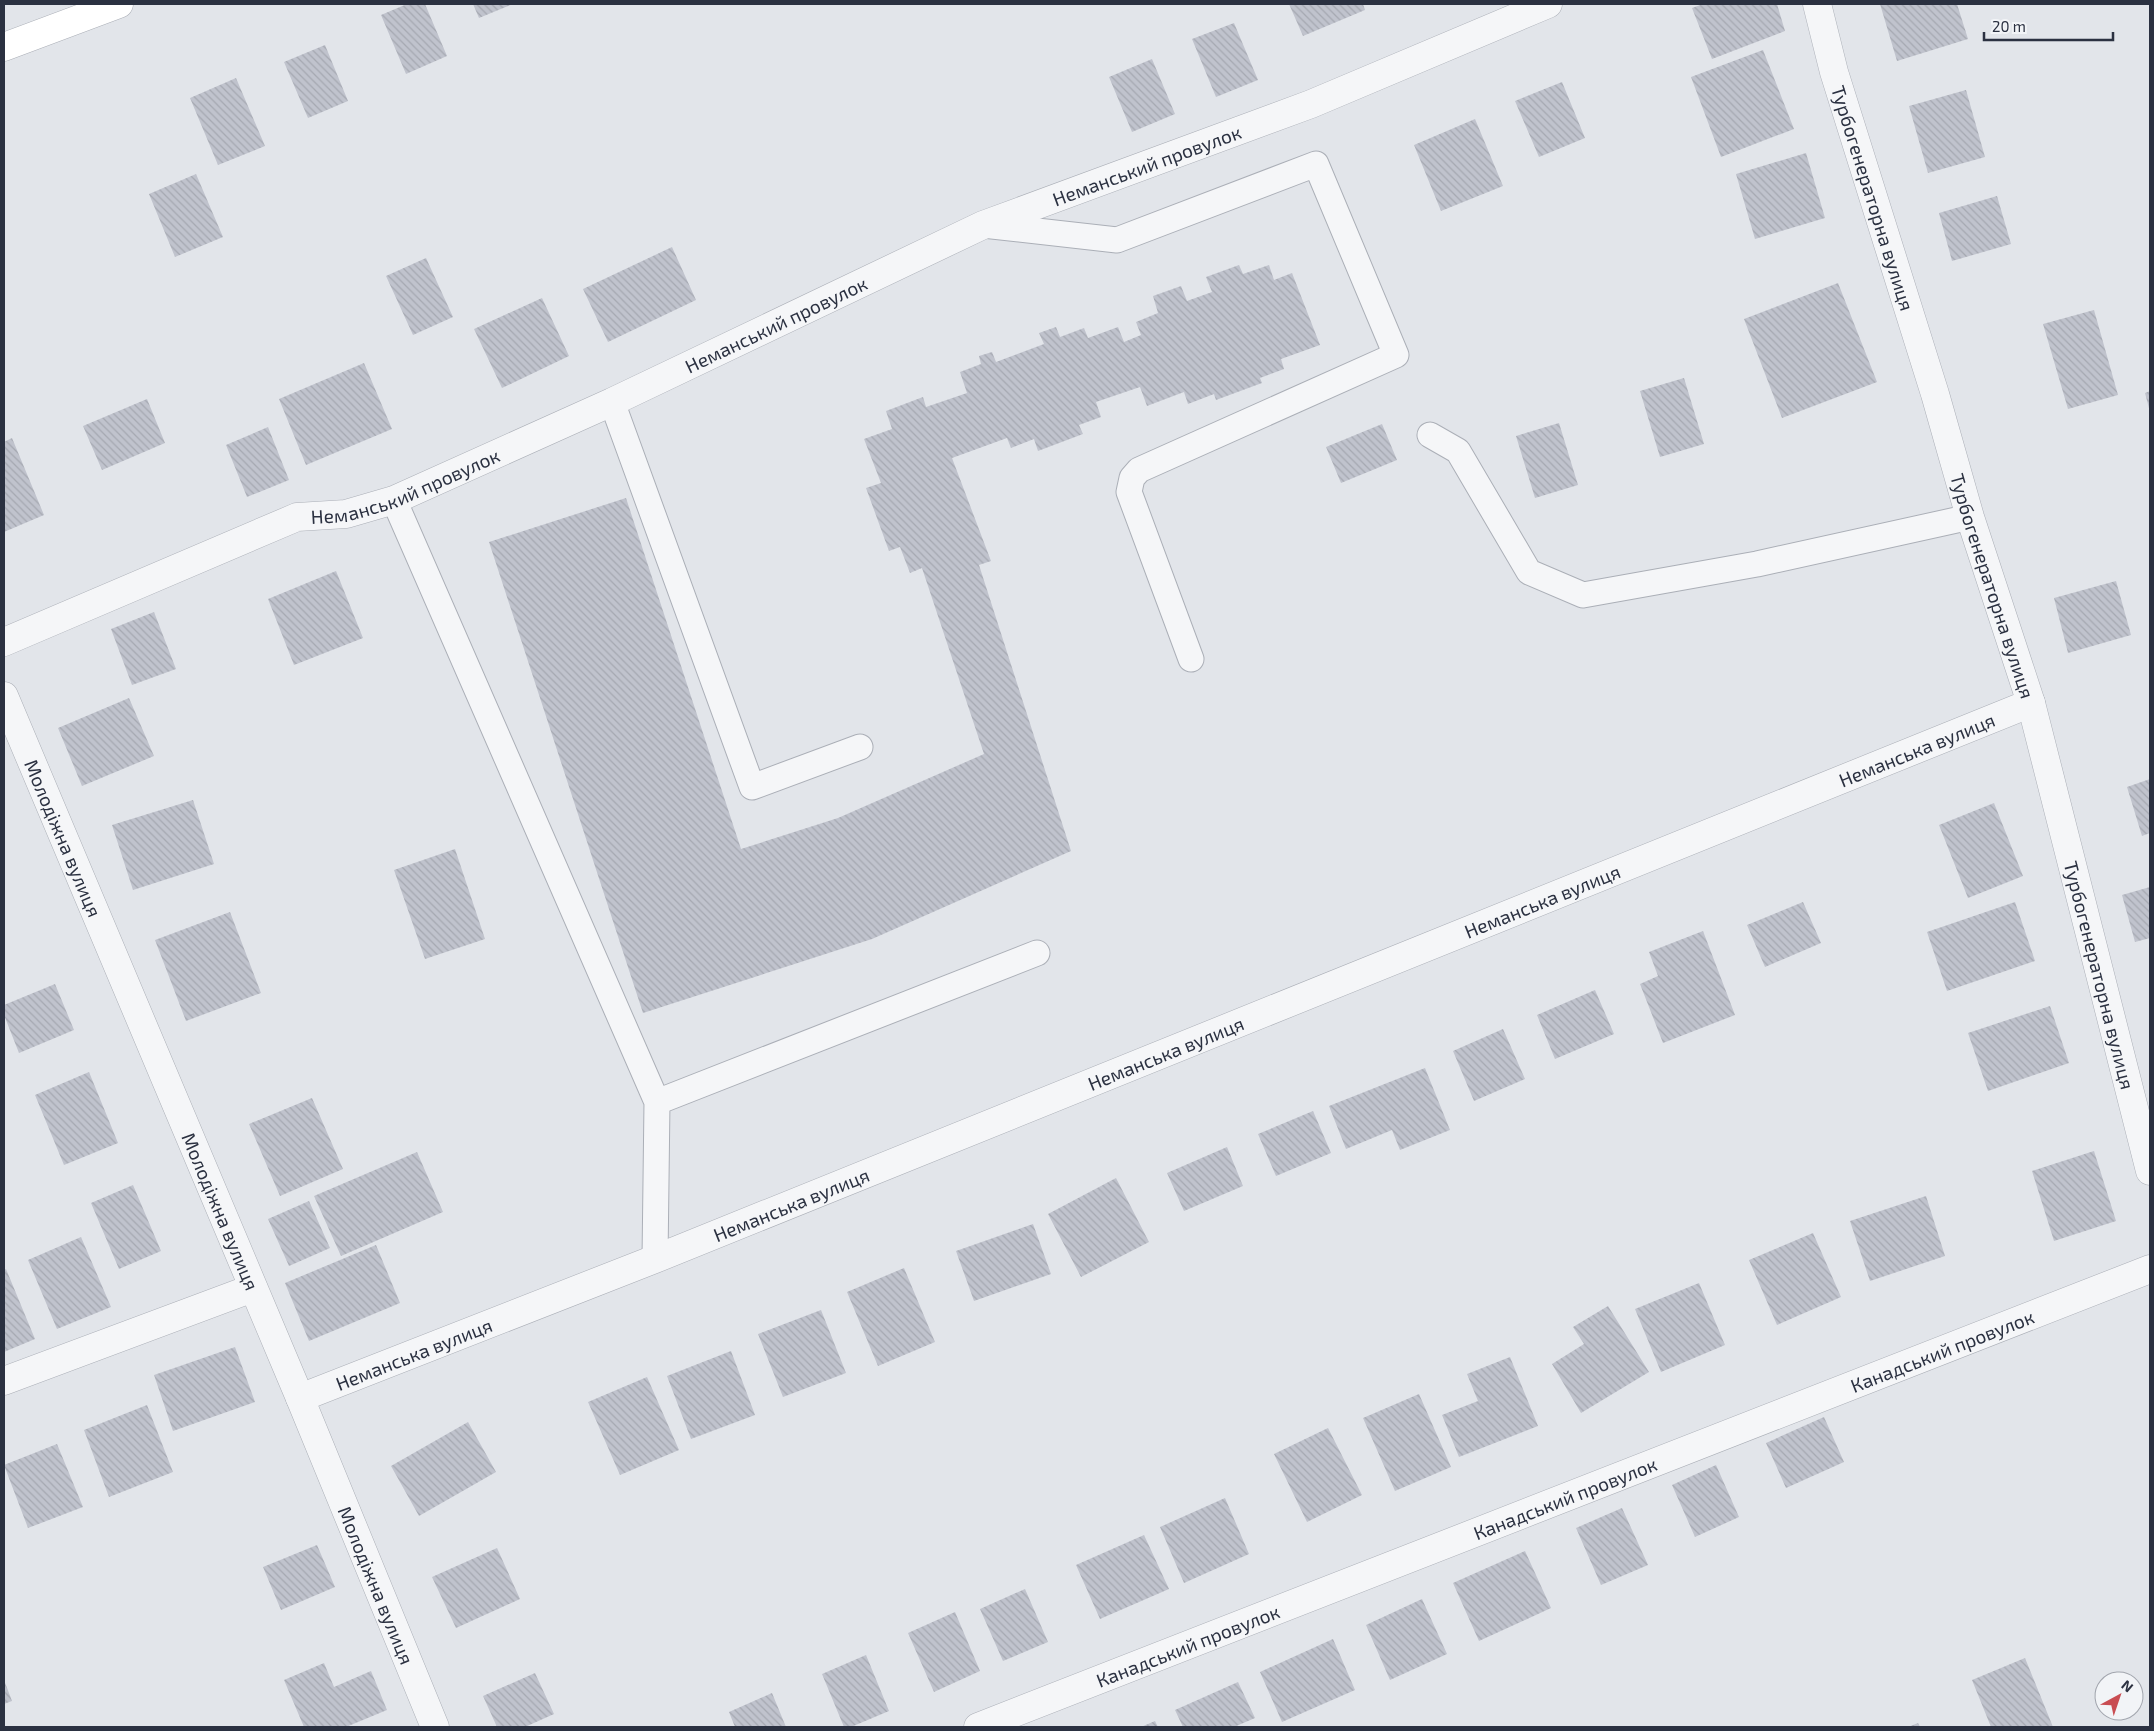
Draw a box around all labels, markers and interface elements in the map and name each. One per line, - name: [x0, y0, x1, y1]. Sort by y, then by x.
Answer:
- scale bar: [1984, 10, 2113, 42]
- text: 20 m: [1992, 17, 2026, 35]
- street label: Турбогенераторна вулиця: [1827, 82, 1920, 313]
- street label: Неманський провулок: [1049, 119, 1244, 210]
- street label: Неманський провулок: [681, 271, 871, 377]
- street label: Неманський провулок: [310, 443, 503, 528]
- street label: Турбогенераторна вулиця: [1947, 471, 2040, 701]
- street label: Неманська вулиця: [1835, 707, 1998, 791]
- street label: Молодіжна вулиця: [20, 756, 107, 920]
- street label: Неманська вулиця: [1461, 859, 1623, 942]
- street label: Турбогенераторна вулиця: [2060, 859, 2140, 1092]
- street label: Неманська вулиця: [1084, 1011, 1247, 1094]
- street label: Молодіжна вулиця: [178, 1129, 265, 1293]
- street label: Неманська вулиця: [710, 1162, 872, 1246]
- street label: Канадський провулок: [1847, 1304, 2037, 1396]
- street label: Неманська вулиця: [332, 1313, 495, 1395]
- street label: Канадський провулок: [1470, 1451, 1660, 1544]
- street label: Молодіжна вулиця: [334, 1503, 419, 1667]
- street label: Канадський провулок: [1093, 1599, 1283, 1691]
- north arrow: [2094, 1671, 2144, 1721]
- text: N: [2118, 1676, 2137, 1695]

